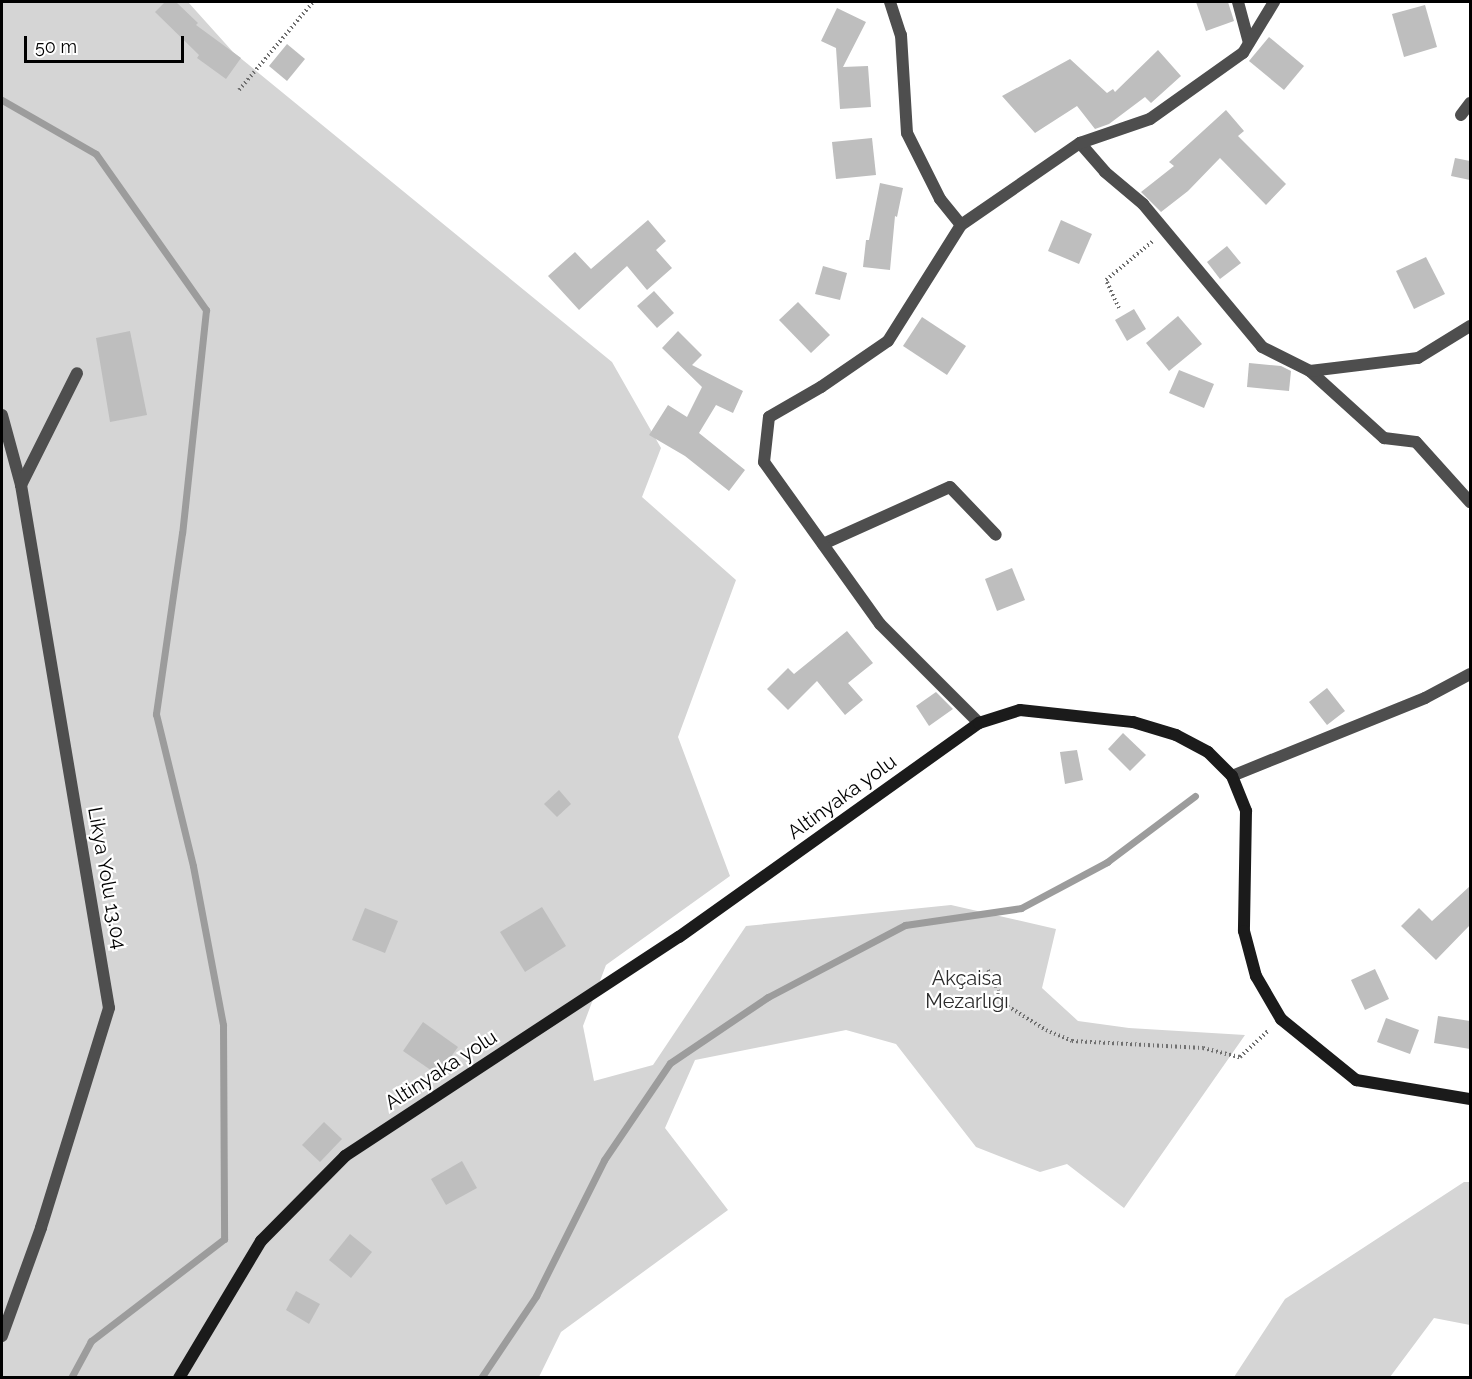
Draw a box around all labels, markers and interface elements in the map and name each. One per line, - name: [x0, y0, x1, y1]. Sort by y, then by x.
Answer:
- scale bar: [27, 24, 188, 62]
- text: 50 m: [35, 36, 77, 57]
- street label: Altinyaka yolu: [783, 749, 901, 845]
- street label: Likya Yolu 13.04: [83, 805, 131, 951]
- park label: Akçaisa Mezarlığı: [925, 966, 1009, 1013]
- street label: Altinyaka yolu: [380, 1025, 502, 1115]

